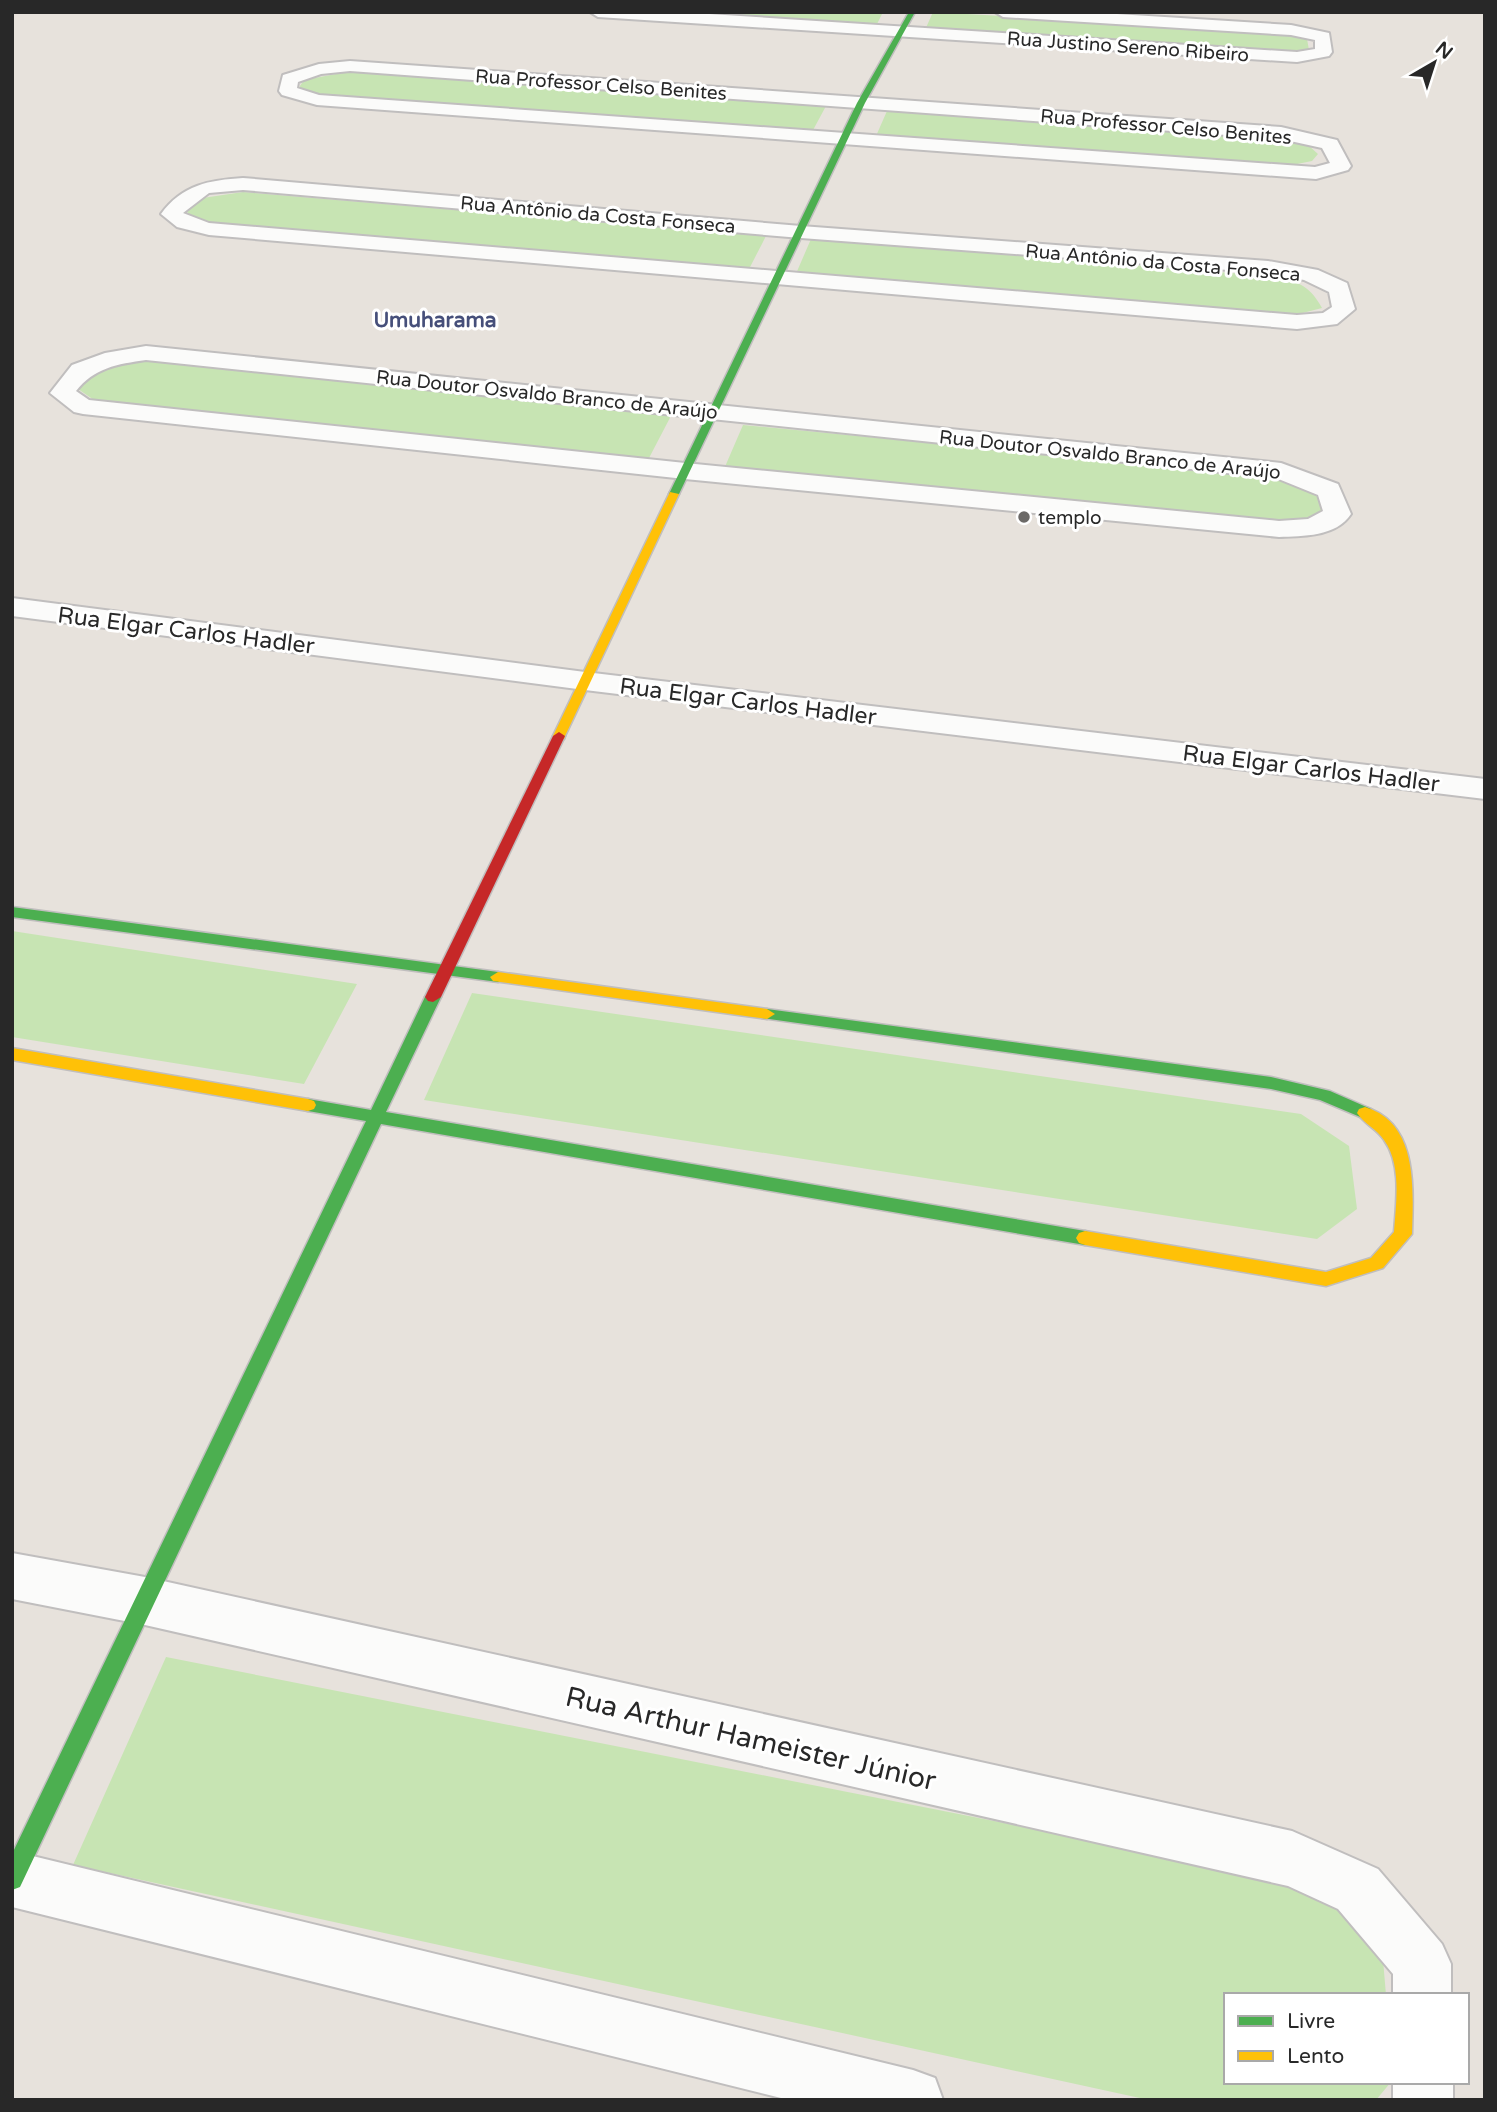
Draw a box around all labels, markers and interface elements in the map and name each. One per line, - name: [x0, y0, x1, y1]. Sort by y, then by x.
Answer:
- street label: Rua Justino Sereno Ribeiro: [1006, 28, 1250, 66]
- north arrow: [1399, 28, 1469, 98]
- text: N: [1431, 37, 1457, 64]
- street label: Rua Professor Celso Benites: [474, 65, 728, 105]
- street label: Rua Professor Celso Benites: [1039, 105, 1293, 149]
- street label: Rua Antônio da Costa Fonseca: [459, 192, 736, 238]
- street label: Rua Antônio da Costa Fonseca: [1024, 240, 1301, 286]
- district label: Umuharama: [373, 308, 497, 333]
- street label: Rua Doutor Osvaldo Branco de Araújo: [375, 366, 719, 424]
- street label: Rua Doutor Osvaldo Branco de Araújo: [938, 426, 1282, 484]
- place label: templo: [1038, 507, 1102, 529]
- marker: templo: [1016, 509, 1032, 525]
- street label: Rua Elgar Carlos Hadler: [56, 601, 316, 661]
- street label: Rua Elgar Carlos Hadler: [618, 672, 878, 732]
- street label: Rua Elgar Carlos Hadler: [1181, 739, 1441, 799]
- street label: Rua Arthur Hameister Júnior: [562, 1680, 940, 1798]
- legend: [1224, 1993, 1469, 2084]
- text: Livre: [1287, 2009, 1335, 2034]
- text: Lento: [1287, 2044, 1344, 2069]

